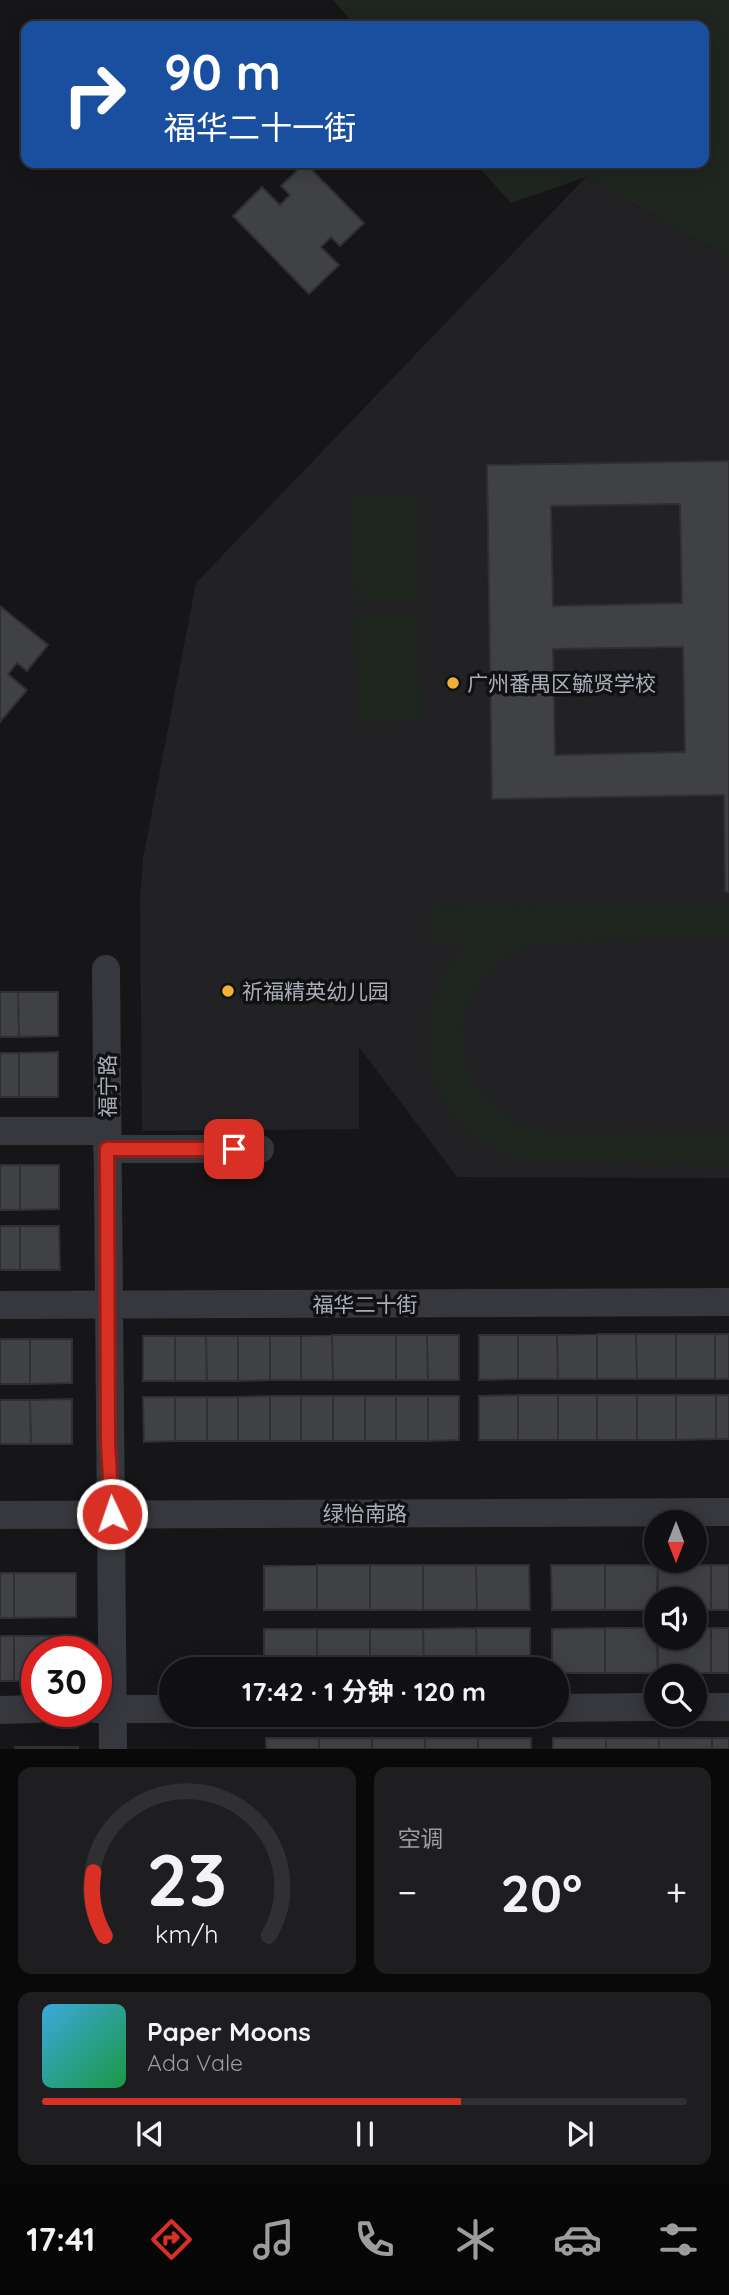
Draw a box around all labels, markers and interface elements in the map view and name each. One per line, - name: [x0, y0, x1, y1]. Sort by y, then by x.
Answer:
- text: 90 m: [164, 41, 281, 102]
- icon: right: [49, 49, 140, 140]
- text: 福华二十一街: [164, 107, 356, 147]
- place label: 广州番禺区毓贤学校: [467, 670, 656, 696]
- marker: 广州番禺区毓贤学校: [445, 675, 461, 691]
- place label: 祈福精英幼儿园: [242, 978, 389, 1004]
- marker: 祈福精英幼儿园: [220, 983, 236, 999]
- street label: 福宁路: [94, 1055, 120, 1118]
- pin: [204, 1119, 264, 1179]
- icon: arrive: [215, 1130, 253, 1168]
- street label: 福华二十街: [313, 1291, 418, 1317]
- position arrow: [75, 1477, 149, 1551]
- street label: 绿怡南路: [323, 1500, 407, 1526]
- north arrow: [644, 1510, 707, 1573]
- map controls: [644, 1510, 707, 1727]
- button: sound: [644, 1587, 707, 1650]
- speed limit sign: 30: [21, 1636, 112, 1727]
- button: search: [644, 1664, 707, 1727]
- text: 17:42 · 1 分钟 · 120 m: [242, 1675, 486, 1708]
- text: 空调: [398, 1824, 444, 1853]
- text: 23: [146, 1834, 227, 1925]
- text: 20°: [500, 1860, 582, 1925]
- text: −: [398, 1868, 417, 1916]
- text: +: [666, 1868, 687, 1916]
- text: km/h: [155, 1918, 218, 1949]
- text: Paper Moons: [147, 2015, 311, 2048]
- text: Ada Vale: [147, 2048, 243, 2077]
- icon: previous: [131, 2115, 169, 2153]
- icon: pause: [346, 2115, 384, 2153]
- icon: next: [561, 2115, 599, 2153]
- icon: directions: [147, 2215, 196, 2264]
- icon: music: [249, 2215, 298, 2264]
- icon: phone: [350, 2215, 399, 2264]
- icon: climate: [451, 2215, 500, 2264]
- icon: car: [553, 2215, 602, 2264]
- icon: filters: [654, 2215, 703, 2264]
- text: 17:41: [26, 2219, 95, 2259]

